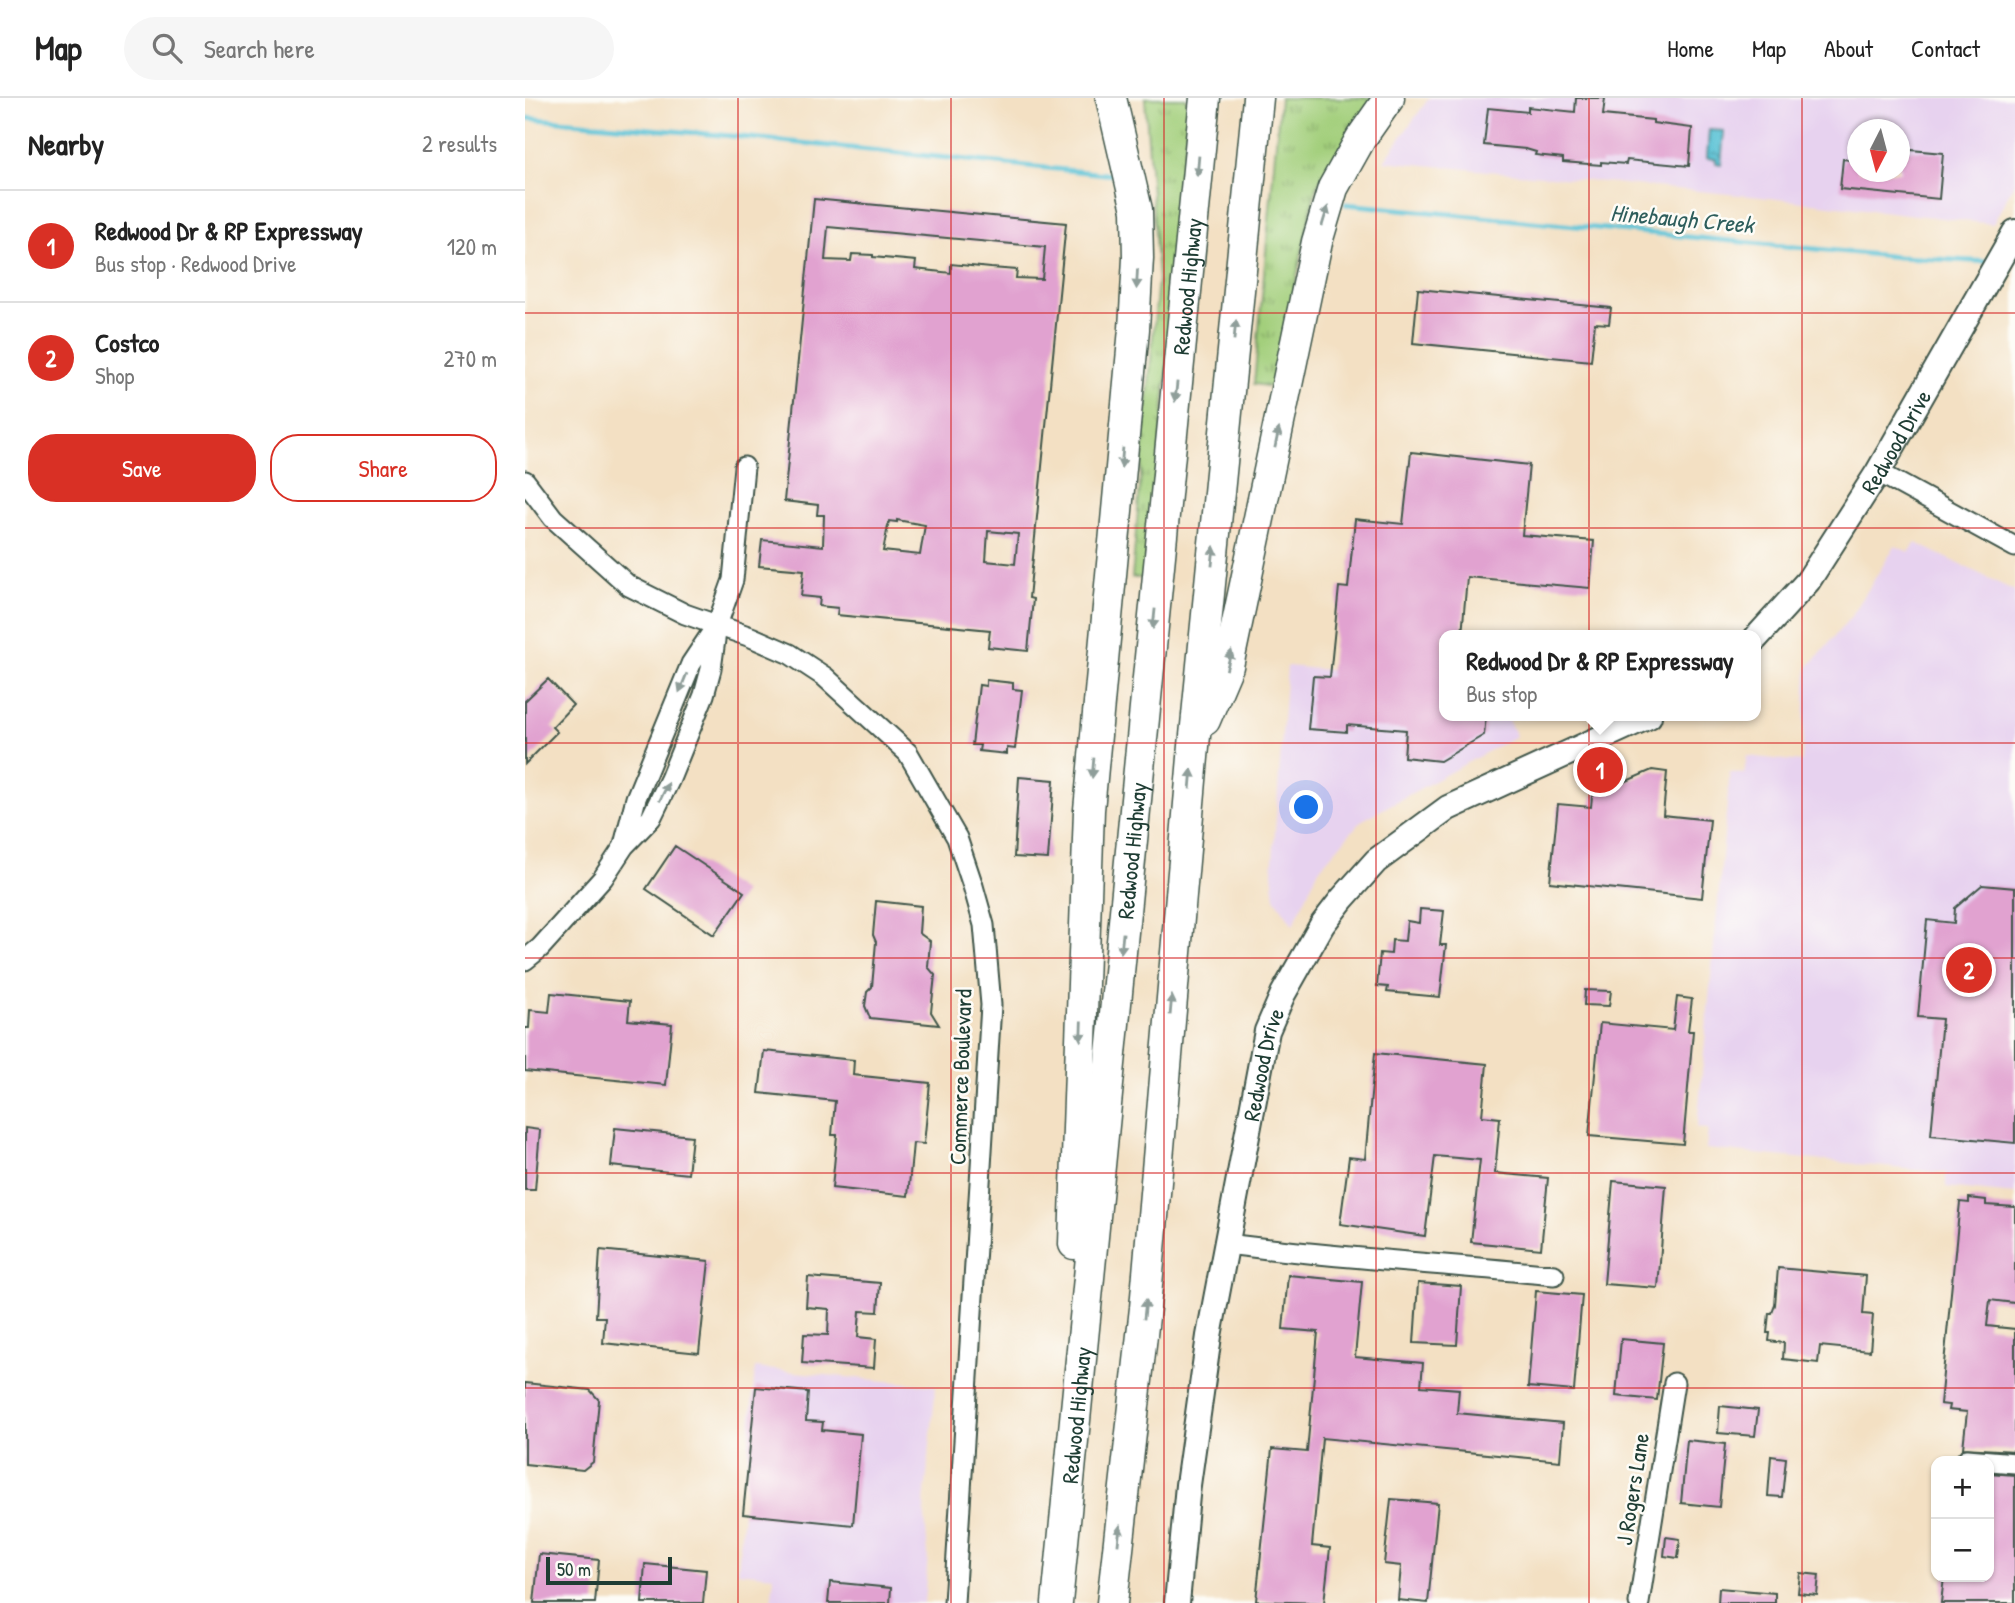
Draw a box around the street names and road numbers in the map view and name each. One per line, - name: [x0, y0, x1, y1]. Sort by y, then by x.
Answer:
- street label: Redwood Highway: [1164, 216, 1209, 356]
- street label: Redwood Drive: [1853, 384, 1938, 499]
- street label: Redwood Highway: [1109, 780, 1153, 920]
- street label: Commerce Boulevard: [941, 989, 979, 1165]
- street label: Redwood Drive: [1235, 1003, 1291, 1123]
- street label: Redwood Highway: [1053, 1345, 1098, 1485]
- street label: J Rogers Lane: [1608, 1431, 1656, 1547]

